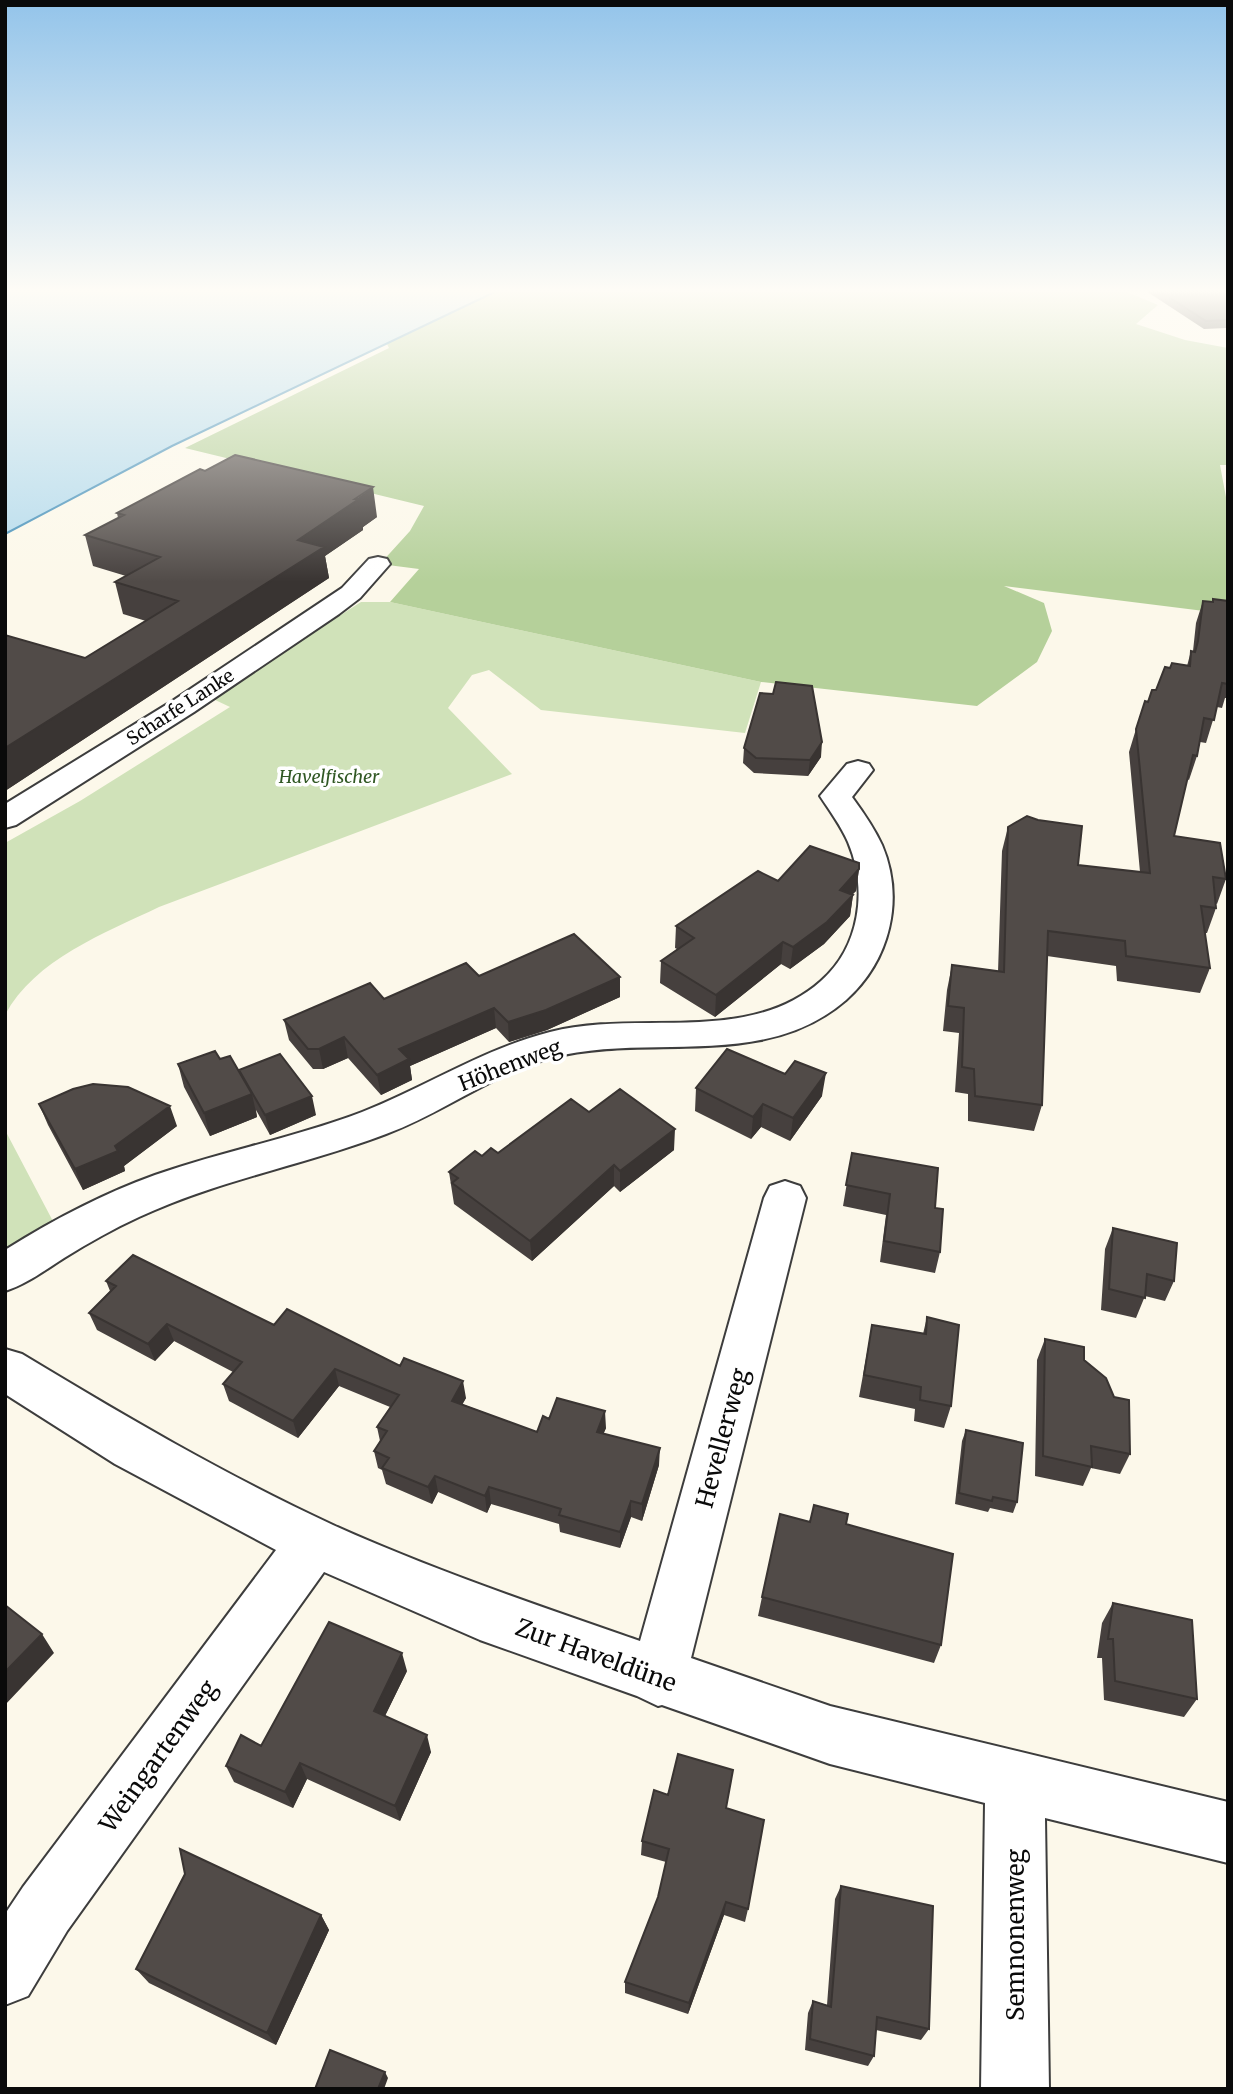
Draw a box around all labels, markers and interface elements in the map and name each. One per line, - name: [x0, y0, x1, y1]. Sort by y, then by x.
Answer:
- street label: Scharfe Lanke: [122, 664, 238, 750]
- park label: Havelfischer: [278, 765, 380, 788]
- street label: Höhenweg: [455, 1033, 566, 1097]
- street label: Hevellerweg: [688, 1364, 756, 1511]
- street label: Zur Haveldüne: [511, 1612, 681, 1698]
- street label: Weingartenweg: [92, 1673, 224, 1839]
- street label: Semnonenweg: [1000, 1849, 1031, 2021]

